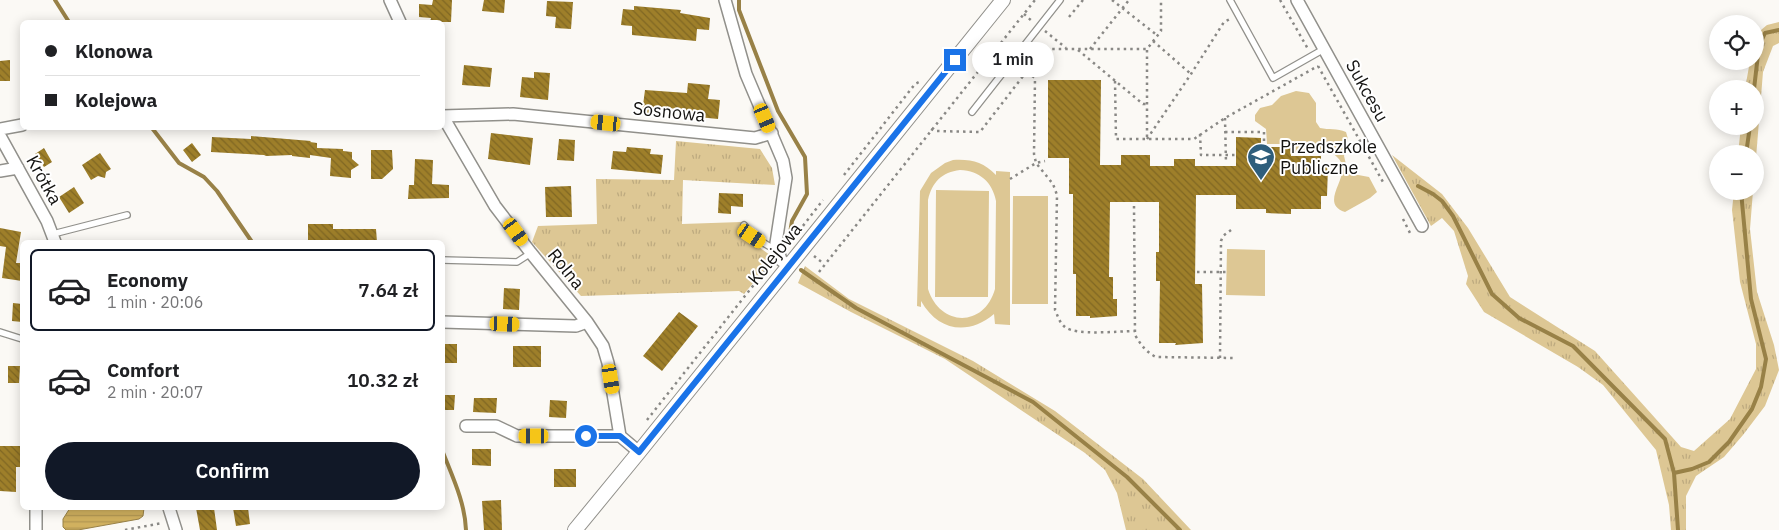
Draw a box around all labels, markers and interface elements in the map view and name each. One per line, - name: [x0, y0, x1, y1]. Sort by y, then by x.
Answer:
- map controls: [1709, 15, 1764, 200]
- button: locate: [1709, 15, 1764, 70]
- text: Klonowa: [75, 39, 153, 63]
- callout: 1 min: [972, 42, 1055, 78]
- route end: [944, 49, 966, 71]
- text: 1 min: [992, 49, 1034, 69]
- street label: Sukcesu: [1341, 56, 1394, 126]
- button: +: [1709, 80, 1764, 135]
- text: Kolejowa: [75, 88, 157, 112]
- street label: Sosnowa: [632, 96, 707, 127]
- car: [752, 101, 777, 135]
- car: [590, 114, 621, 132]
- place label: Przedszkole Publiczne: [1280, 135, 1377, 179]
- school or university icon: Przedszkole Publiczne: [1246, 142, 1276, 181]
- button: −: [1709, 145, 1764, 200]
- street label: Krótka: [21, 151, 68, 209]
- car: [501, 215, 530, 249]
- street label: Kolejowa: [743, 218, 807, 290]
- car: [735, 221, 768, 251]
- street label: Rolna: [543, 244, 590, 294]
- icon: car: [47, 268, 92, 313]
- text: Economy: [107, 268, 188, 292]
- text: 7.64 zł: [358, 278, 418, 302]
- text: 1 min · 20:06: [107, 292, 203, 312]
- car: [489, 316, 520, 332]
- icon: car: [47, 358, 92, 403]
- text: Comfort: [107, 358, 180, 382]
- car: [601, 363, 620, 395]
- text: 10.32 zł: [347, 368, 418, 392]
- text: 2 min · 20:07: [107, 382, 203, 402]
- route start: [575, 425, 597, 447]
- car: [519, 429, 549, 444]
- button: Confirm: [45, 442, 420, 500]

